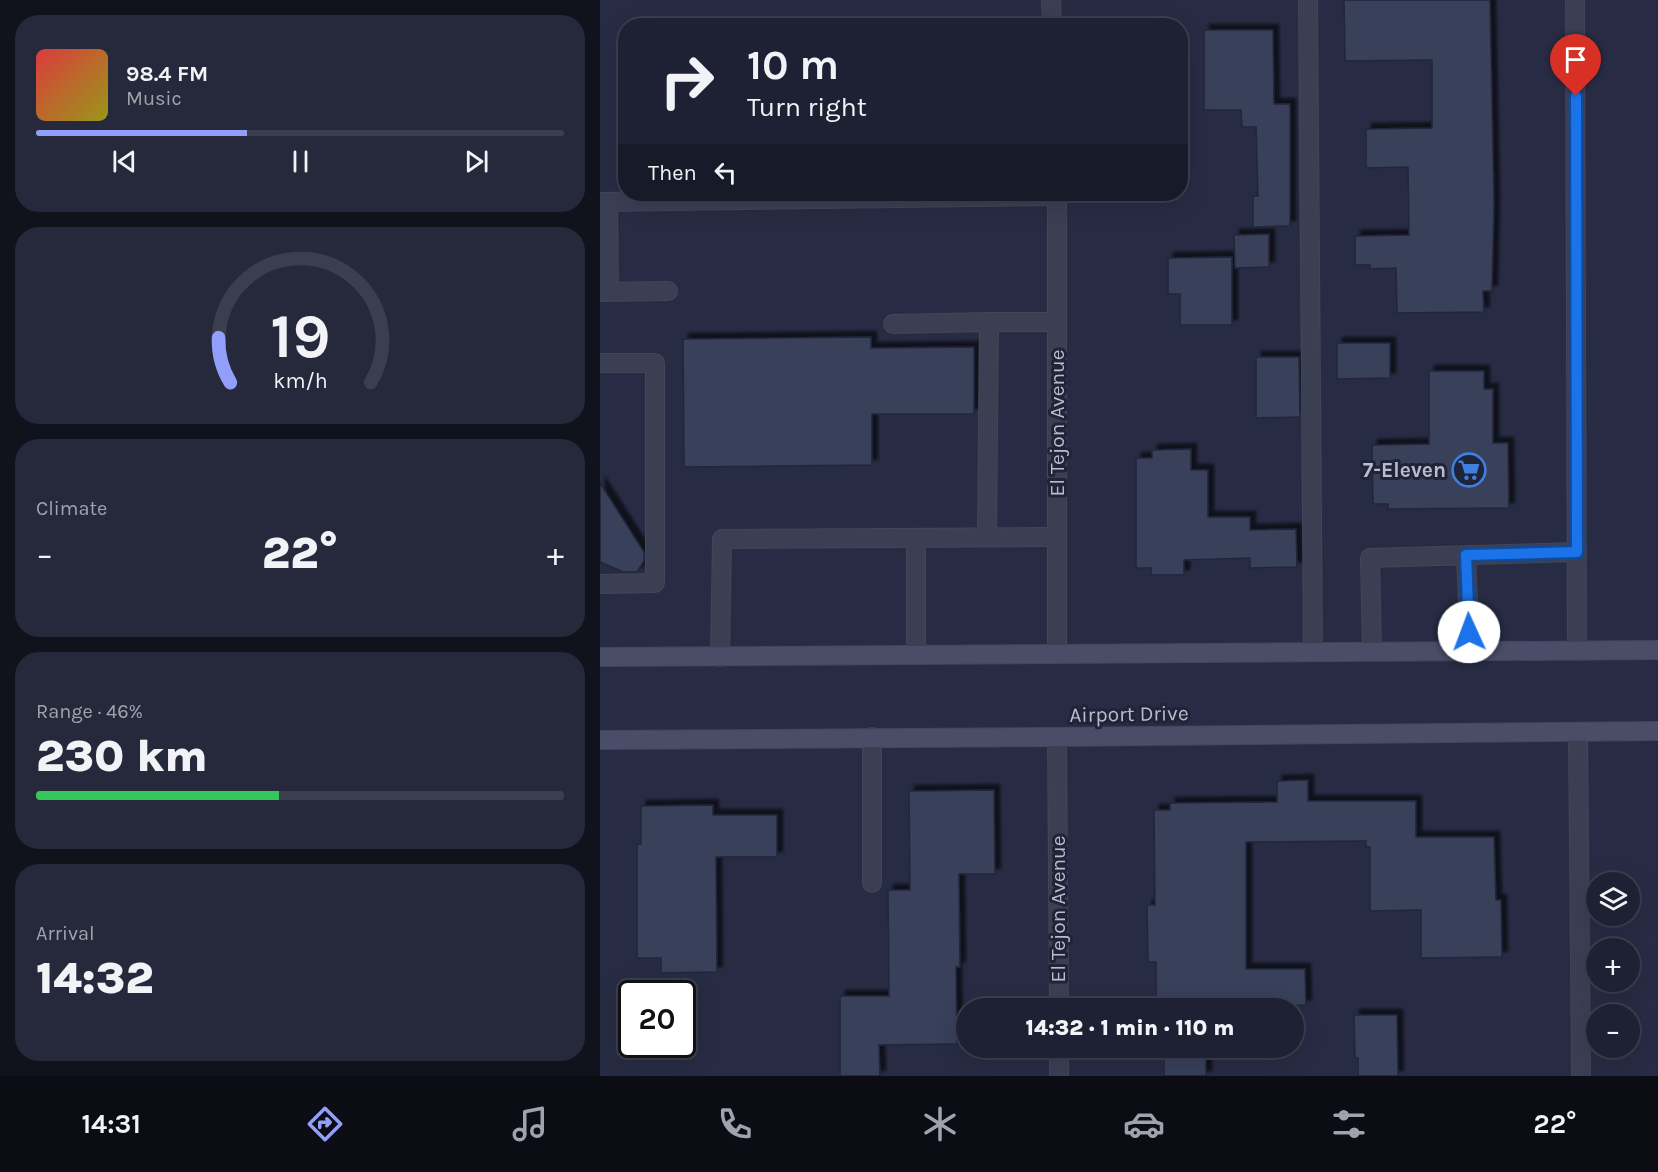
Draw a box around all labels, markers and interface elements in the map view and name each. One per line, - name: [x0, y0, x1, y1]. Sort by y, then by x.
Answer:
- pin: [1550, 34, 1601, 96]
- text: 10 m: [747, 40, 839, 90]
- icon: right: [648, 42, 726, 120]
- icon: arrive: [1559, 43, 1592, 76]
- text: 98.4 FM: [126, 61, 208, 87]
- text: Music: [126, 87, 182, 110]
- text: Turn right: [747, 91, 867, 123]
- icon: previous: [108, 145, 141, 178]
- icon: pause: [284, 145, 317, 178]
- icon: next: [460, 145, 493, 178]
- icon: left: [709, 156, 742, 189]
- text: Then: [648, 160, 697, 186]
- text: 19: [270, 300, 330, 373]
- street label: El Tejon Avenue: [1045, 349, 1069, 497]
- text: km/h: [273, 368, 327, 393]
- supermarket icon: 7-Eleven: [1451, 452, 1487, 488]
- place label: 7-Eleven: [1363, 458, 1446, 482]
- text: Climate: [36, 497, 107, 520]
- text: 22°: [262, 527, 338, 579]
- text: −: [36, 535, 53, 573]
- text: +: [547, 535, 564, 573]
- position arrow: [1437, 600, 1501, 664]
- text: Range · 46%: [36, 700, 143, 723]
- street label: Airport Drive: [1069, 701, 1189, 727]
- text: 230 km: [36, 730, 208, 782]
- street label: El Tejon Avenue: [1046, 835, 1070, 983]
- map controls: [1586, 872, 1640, 1058]
- button: layers: [1586, 872, 1640, 926]
- text: Arrival: [36, 922, 95, 945]
- button: +: [1586, 938, 1640, 992]
- text: 14:32: [36, 952, 154, 1004]
- speed limit sign: 20: [618, 980, 696, 1058]
- button: −: [1586, 1004, 1640, 1058]
- text: 14:32 · 1 min · 110 m: [1026, 1015, 1234, 1041]
- icon: directions: [304, 1103, 346, 1145]
- icon: music: [509, 1103, 551, 1145]
- icon: phone: [714, 1103, 756, 1145]
- icon: climate: [919, 1103, 961, 1145]
- icon: car: [1123, 1103, 1165, 1145]
- icon: filters: [1328, 1103, 1370, 1145]
- text: 14:31: [81, 1108, 141, 1140]
- text: 22°: [1533, 1108, 1576, 1140]

